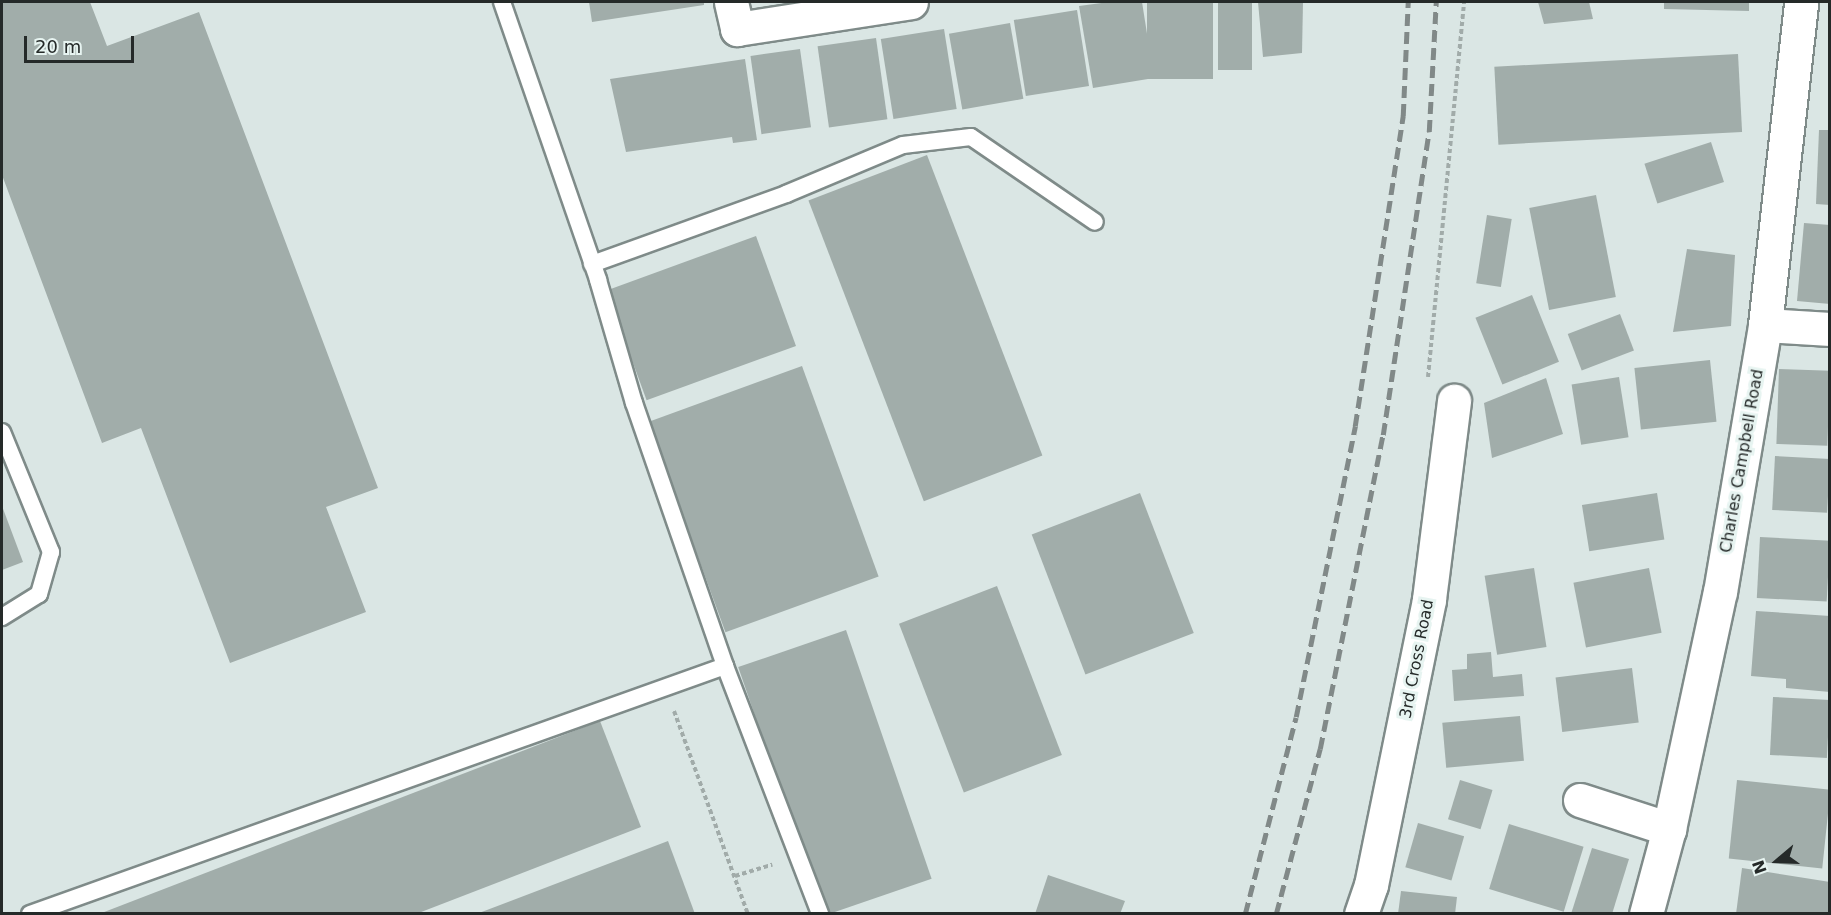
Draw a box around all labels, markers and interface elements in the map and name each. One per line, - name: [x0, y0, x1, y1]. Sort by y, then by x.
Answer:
- scale bar: [27, 24, 136, 62]
- text: 20 m: [35, 36, 81, 57]
- street label: Charles Campbell Road: [1716, 368, 1768, 554]
- street label: 3rd Cross Road: [1396, 598, 1438, 720]
- north arrow: [1747, 831, 1807, 891]
- text: N: [1748, 858, 1771, 876]

